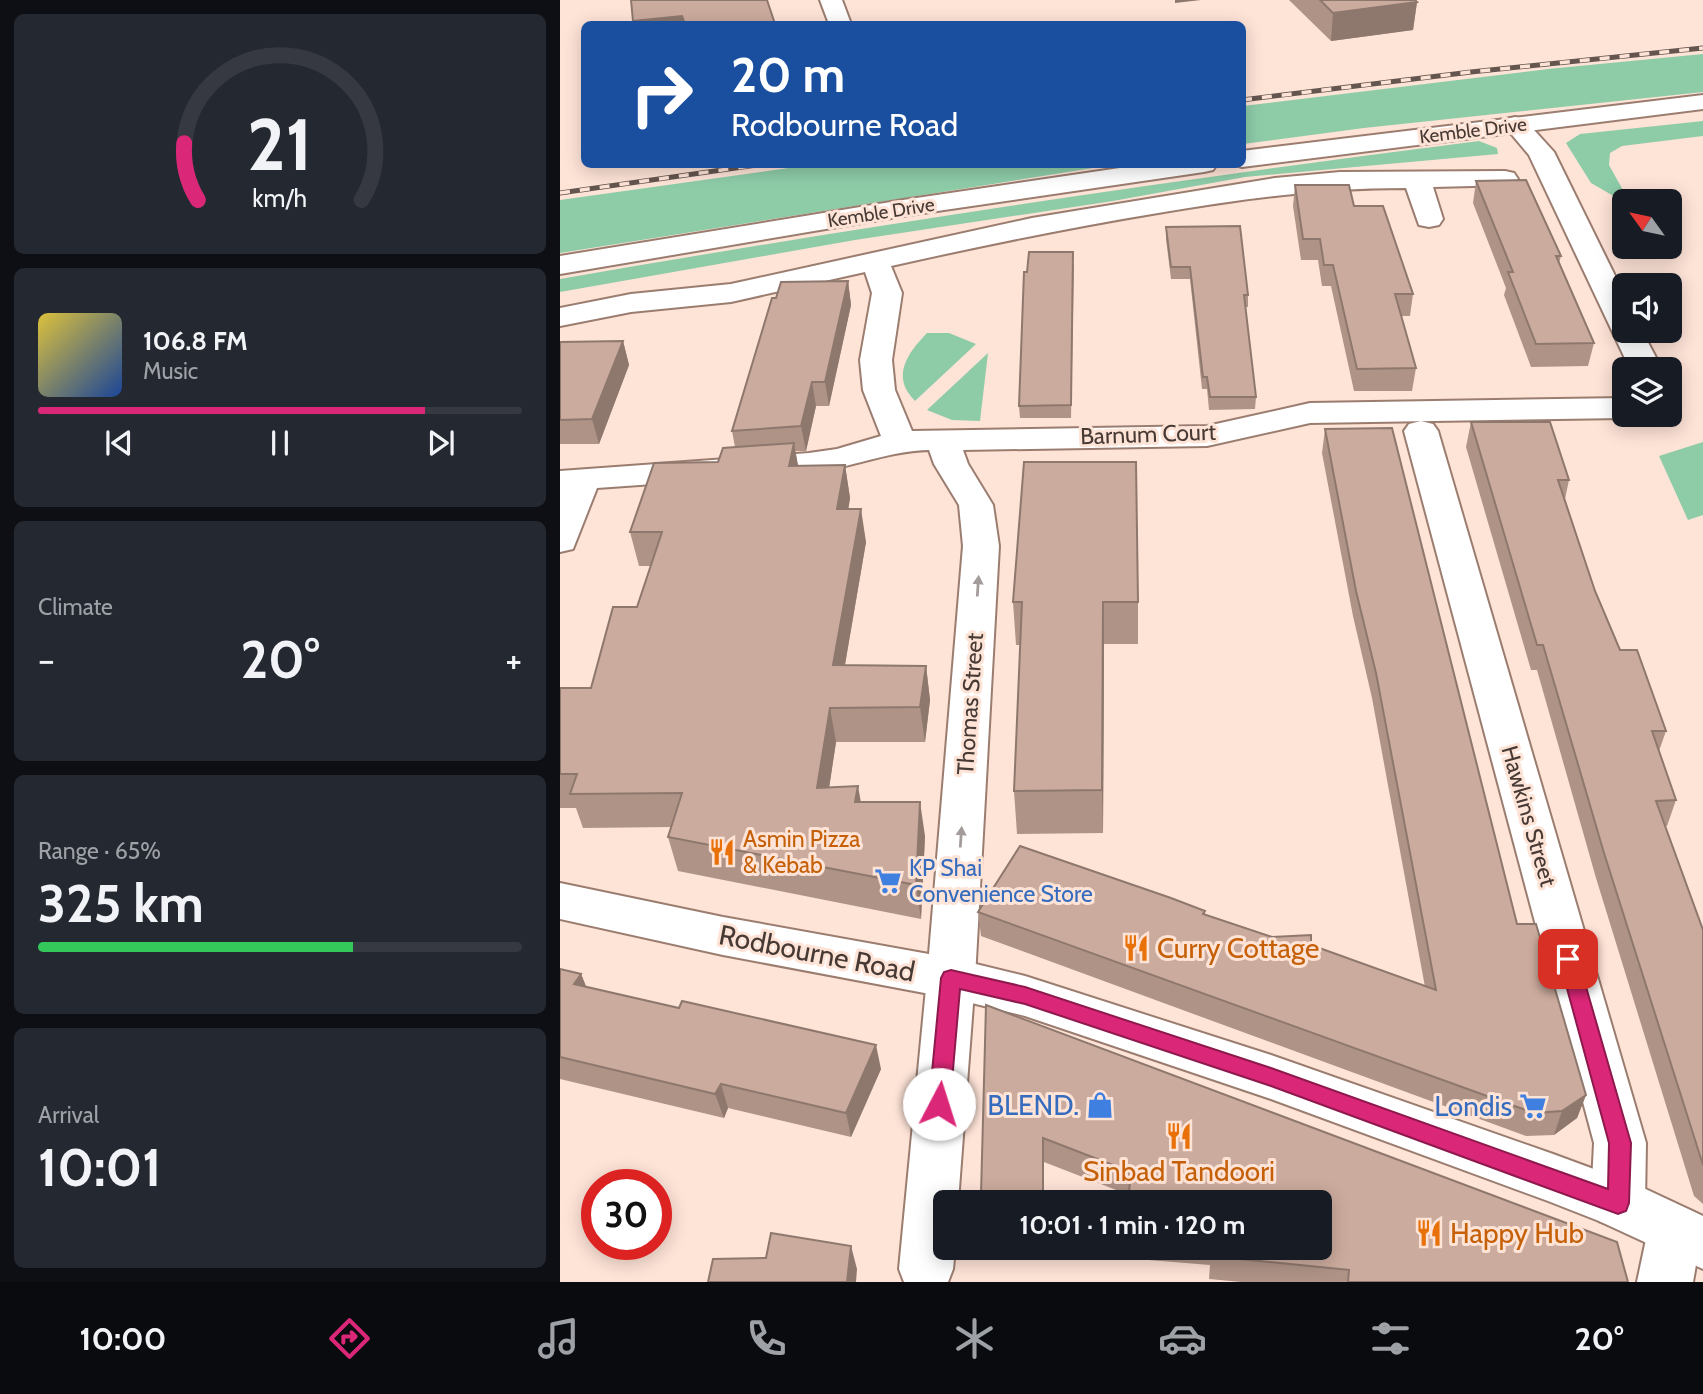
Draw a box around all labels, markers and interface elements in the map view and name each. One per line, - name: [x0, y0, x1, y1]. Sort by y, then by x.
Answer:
- text: 20 m: [731, 45, 845, 104]
- icon: right: [616, 49, 707, 140]
- text: 21: [247, 100, 313, 188]
- text: Rodbourne Road: [731, 105, 958, 144]
- street label: Kemble Drive: [1418, 112, 1528, 148]
- text: km/h: [253, 183, 307, 213]
- north arrow: [1612, 189, 1682, 259]
- map controls: [1612, 189, 1682, 427]
- street label: Kemble Drive: [826, 193, 937, 232]
- button: sound: [1612, 273, 1682, 343]
- text: 106.8 FM: [143, 325, 248, 357]
- text: Music: [143, 357, 198, 385]
- button: layers: [1612, 357, 1682, 427]
- street label: Barnum Court: [1080, 418, 1217, 450]
- icon: previous: [100, 424, 138, 462]
- icon: pause: [261, 424, 299, 462]
- icon: next: [422, 424, 460, 462]
- one-way arrow: [973, 574, 984, 596]
- text: Climate: [38, 593, 113, 621]
- text: 20°: [240, 628, 320, 691]
- street label: Thomas Street: [951, 632, 989, 776]
- text: −: [38, 636, 55, 683]
- text: +: [505, 636, 522, 683]
- street label: Hawkins Street: [1496, 742, 1563, 890]
- place label: Asmin Pizza & Kebab: [743, 825, 860, 879]
- one-way arrow: [955, 826, 966, 848]
- text: Range · 65%: [38, 837, 161, 865]
- restaurant icon: Asmin Pizza & Kebab: [707, 837, 737, 867]
- place label: KP Shai Convenience Store: [909, 854, 1093, 908]
- supermarket icon: KP Shai Convenience Store: [873, 866, 903, 896]
- text: 325 km: [38, 872, 204, 935]
- street label: Rodbourne Road: [716, 917, 918, 989]
- pin: [1538, 929, 1598, 989]
- place label: Curry Cottage: [1157, 931, 1319, 965]
- restaurant icon: Curry Cottage: [1121, 933, 1151, 963]
- icon: arrive: [1549, 940, 1587, 978]
- position arrow: [902, 1067, 976, 1141]
- place label: BLEND.: [987, 1088, 1079, 1122]
- place label: Londis: [1434, 1089, 1512, 1123]
- shop icon: BLEND.: [1085, 1090, 1115, 1120]
- supermarket icon: Londis: [1518, 1091, 1548, 1121]
- text: Arrival: [38, 1101, 99, 1129]
- restaurant icon: Sinbad Tandoori: [1164, 1121, 1194, 1151]
- text: 10:01: [38, 1136, 161, 1199]
- place label: Sinbad Tandoori: [1083, 1154, 1275, 1188]
- speed limit sign: 30: [581, 1169, 672, 1260]
- text: 10:01 · 1 min · 120 m: [1020, 1209, 1245, 1241]
- place label: Happy Hub: [1450, 1216, 1584, 1250]
- restaurant icon: Happy Hub: [1414, 1218, 1444, 1248]
- icon: directions: [325, 1314, 374, 1363]
- icon: music: [534, 1314, 583, 1363]
- icon: phone: [742, 1314, 791, 1363]
- icon: climate: [950, 1314, 999, 1363]
- icon: car: [1158, 1314, 1207, 1363]
- icon: filters: [1366, 1314, 1415, 1363]
- text: 10:00: [80, 1319, 166, 1358]
- text: 20°: [1575, 1319, 1623, 1358]

